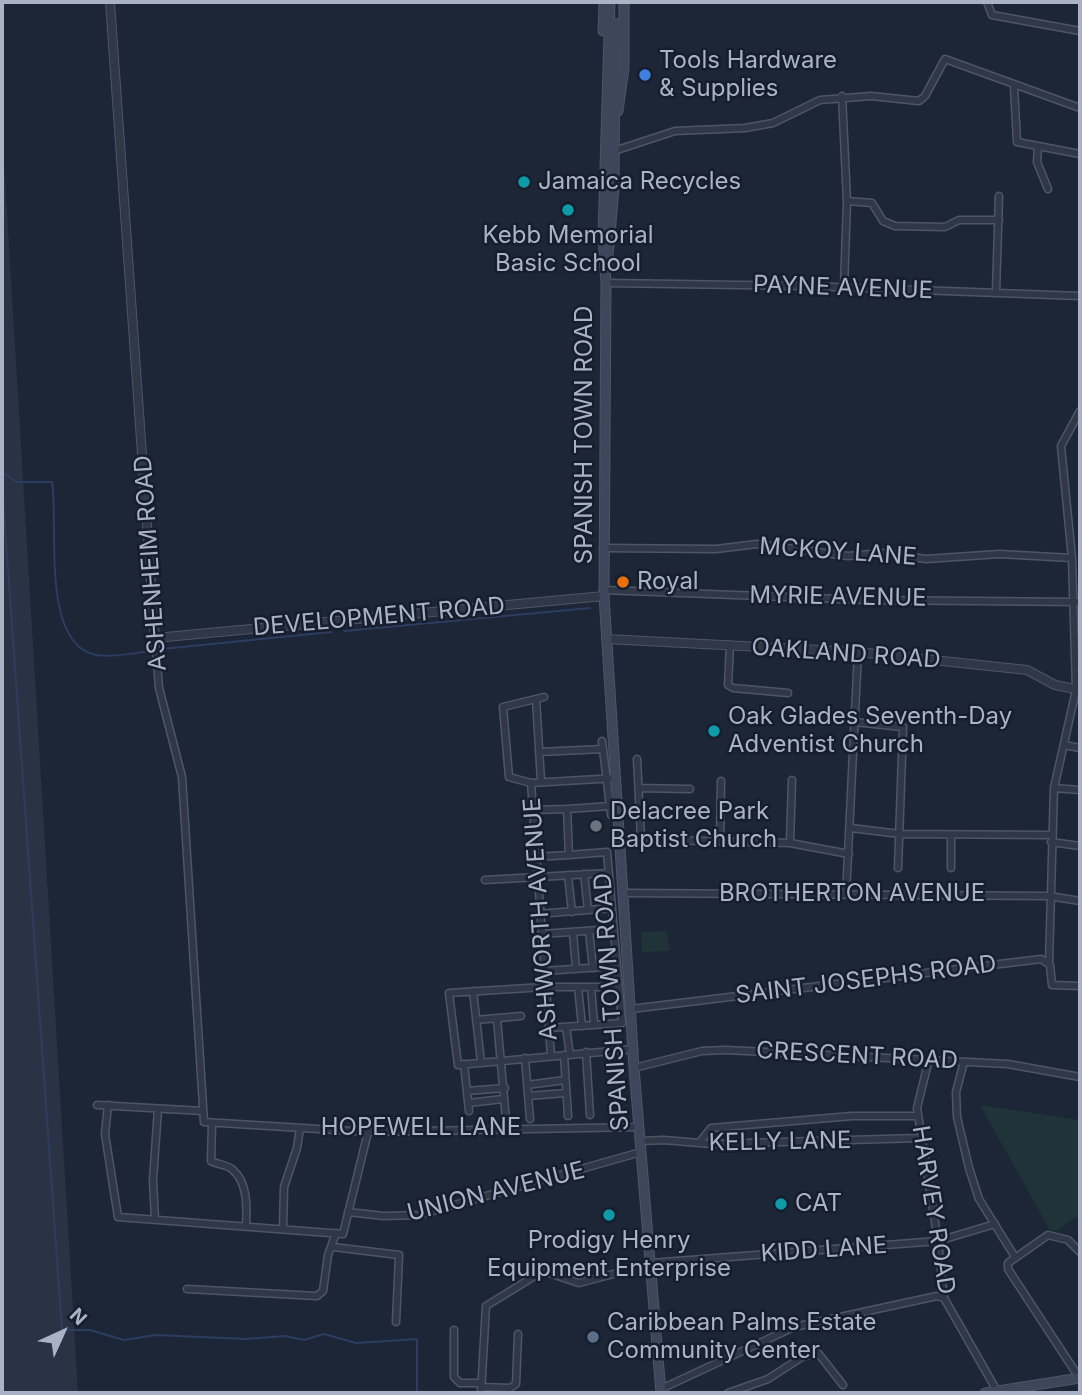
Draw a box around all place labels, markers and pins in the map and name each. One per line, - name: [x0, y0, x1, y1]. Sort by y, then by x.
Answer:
- place label: Tools Hardware & Supplies: [659, 47, 837, 103]
- marker: Tools Hardware & Supplies: [637, 67, 653, 83]
- place label: Jamaica Recycles: [538, 168, 741, 196]
- marker: Jamaica Recycles: [516, 174, 532, 190]
- marker: Kebb Memorial Basic School: [560, 202, 576, 218]
- place label: Kebb Memorial Basic School: [483, 222, 653, 278]
- place label: Royal: [637, 568, 699, 596]
- marker: Royal: [615, 574, 631, 590]
- place label: Oak Glades Seventh-Day Adventist Church: [728, 703, 1012, 759]
- marker: Oak Glades Seventh-Day Adventist Church: [706, 723, 722, 739]
- place label: Delacree Park Baptist Church: [610, 798, 777, 854]
- marker: Delacree Park Baptist Church: [588, 818, 604, 834]
- place label: CAT: [795, 1190, 842, 1218]
- marker: CAT: [773, 1196, 789, 1212]
- marker: Prodigy Henry Equipment Enterprise: [601, 1207, 617, 1223]
- place label: Prodigy Henry Equipment Enterprise: [487, 1227, 731, 1283]
- place label: Caribbean Palms Estate Community Center: [607, 1309, 876, 1365]
- marker: Caribbean Palms Estate Community Center: [585, 1329, 601, 1345]

